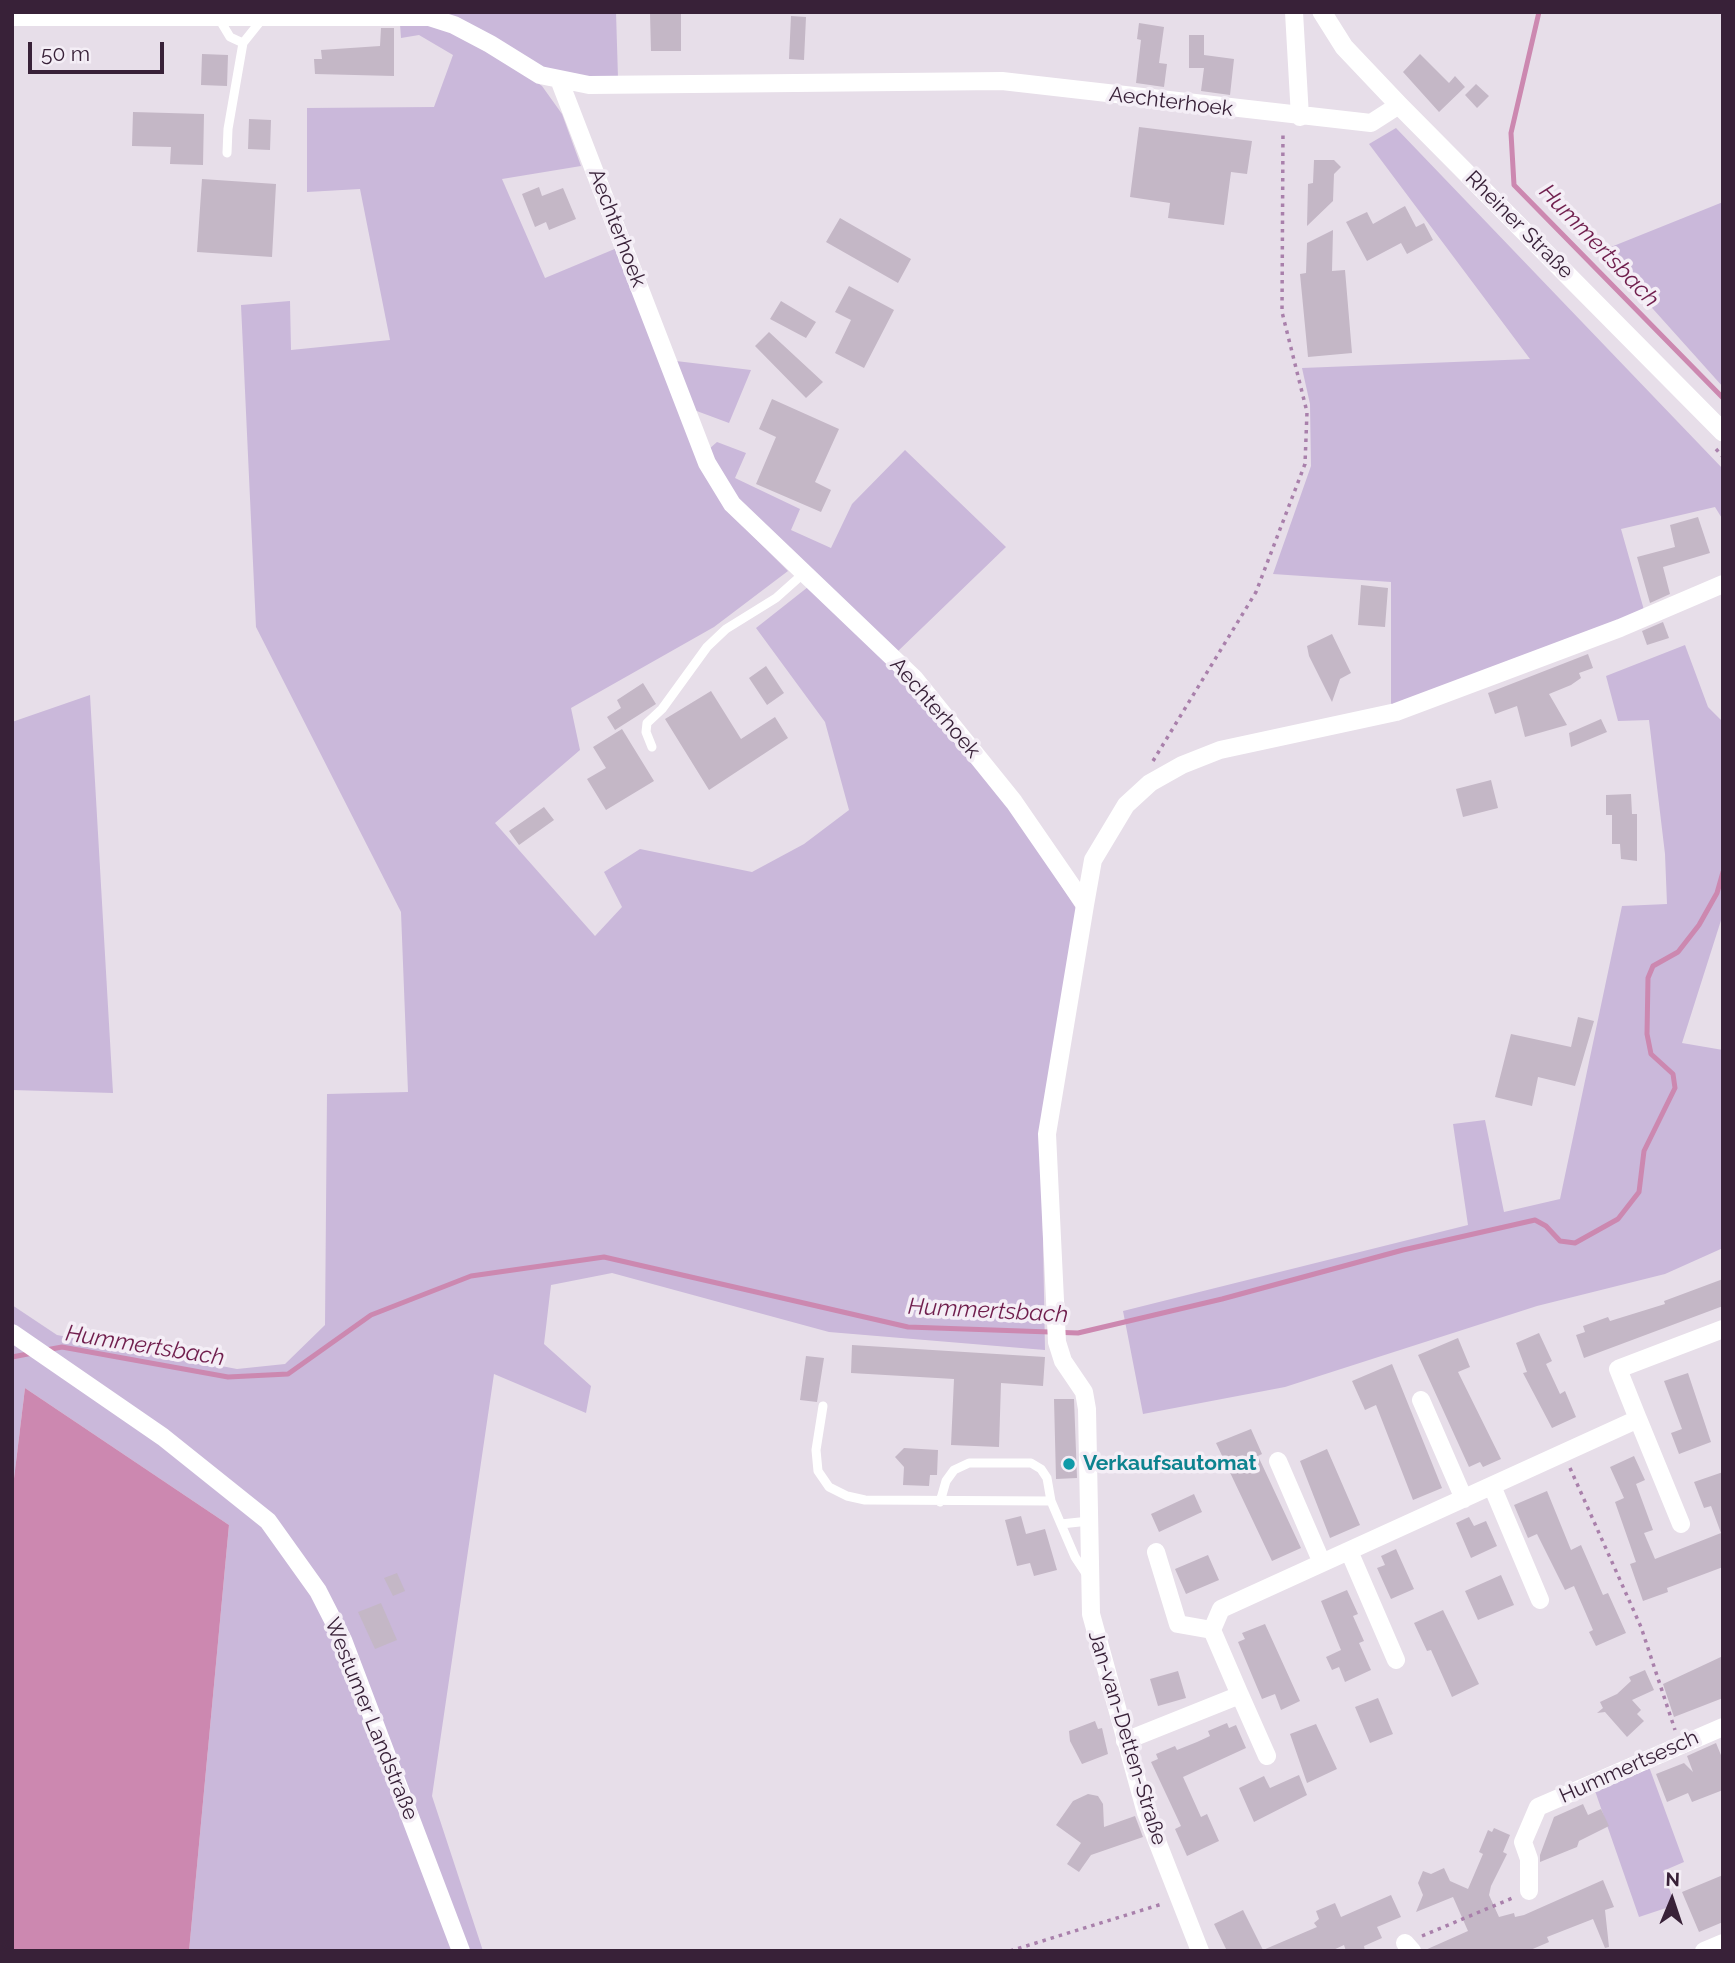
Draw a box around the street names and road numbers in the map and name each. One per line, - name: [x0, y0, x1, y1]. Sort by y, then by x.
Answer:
- street label: Aechterhoek: [1108, 82, 1234, 122]
- street label: Aechterhoek: [583, 165, 651, 291]
- street label: Rheiner Straße: [1460, 166, 1578, 284]
- street label: Aechterhoek: [885, 653, 985, 763]
- street label: Westumer Landstraße: [319, 1614, 423, 1824]
- street label: Jan-van-Detten-Straße: [1082, 1628, 1172, 1848]
- street label: Hummertsesch: [1556, 1725, 1702, 1809]

